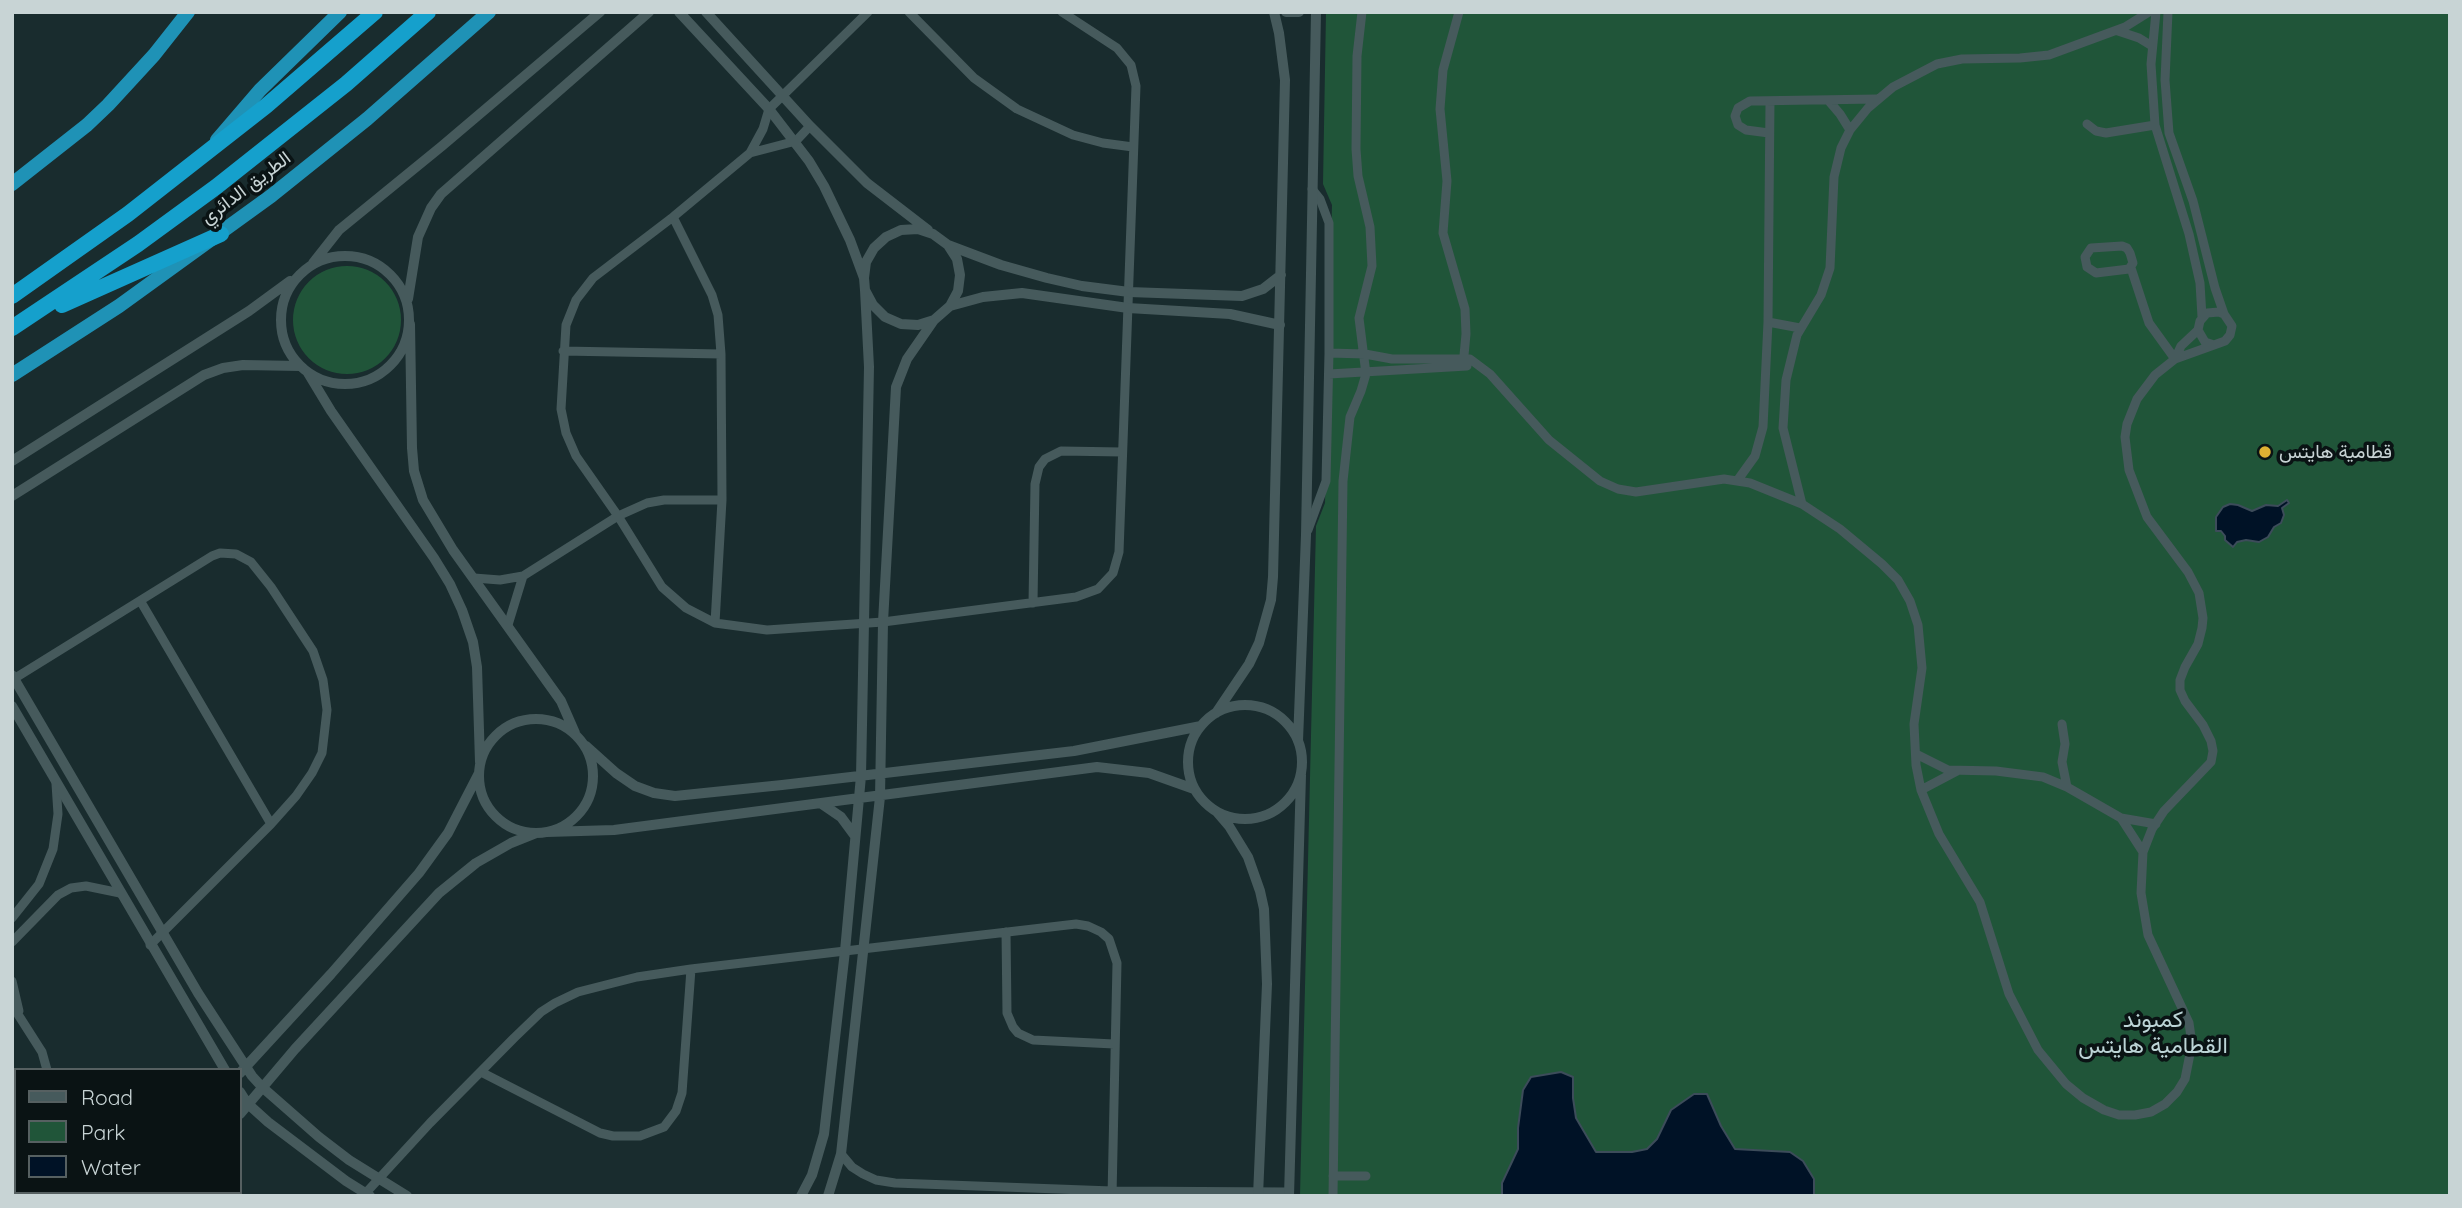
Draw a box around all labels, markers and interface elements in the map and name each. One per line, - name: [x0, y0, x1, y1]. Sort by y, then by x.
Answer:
- street label: الطريق الدائري: [197, 147, 295, 229]
- place label: قطامية هايتس: [2279, 441, 2392, 463]
- marker: قطامية هايتس: [2257, 444, 2273, 460]
- district label: كمبوند القطامية هايتس: [2078, 1006, 2228, 1060]
- legend: [14, 1068, 242, 1194]
- text: Road: [81, 1084, 133, 1110]
- text: Park: [81, 1119, 125, 1145]
- text: Water: [81, 1154, 141, 1180]

